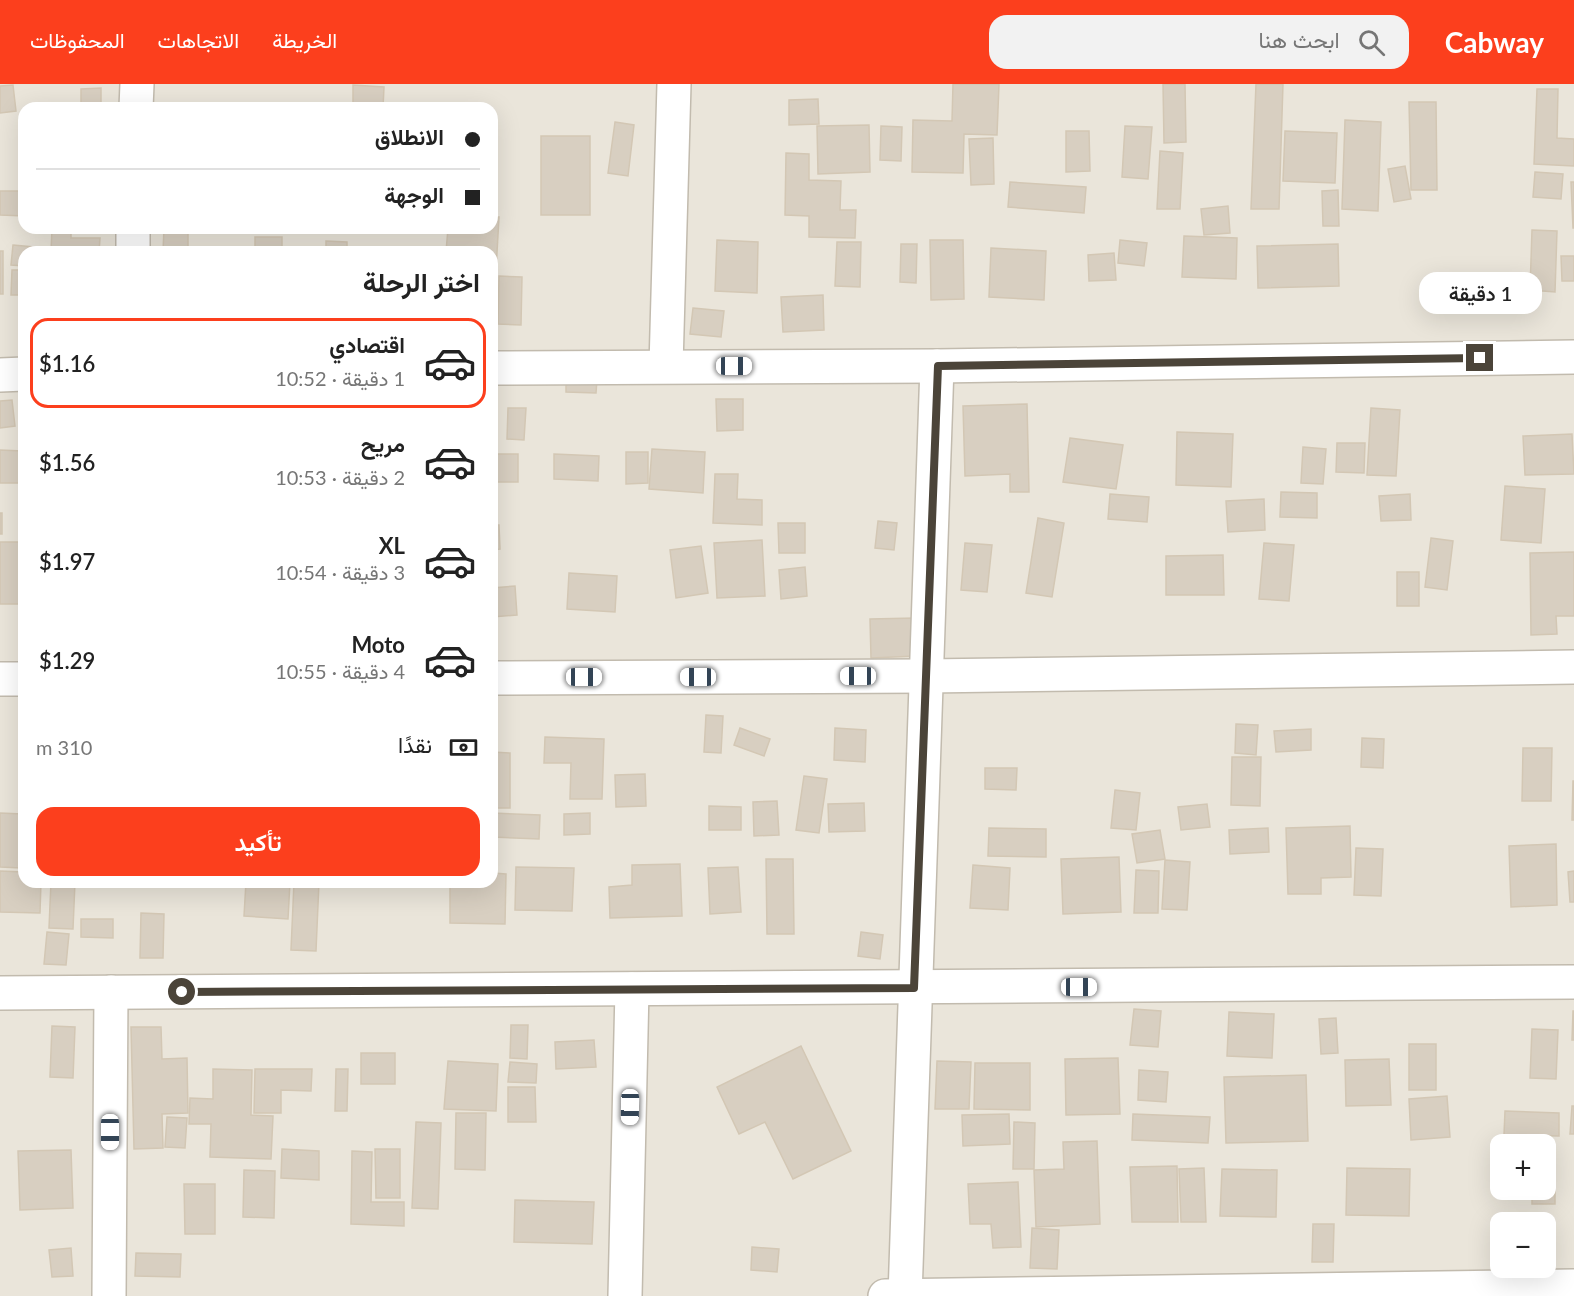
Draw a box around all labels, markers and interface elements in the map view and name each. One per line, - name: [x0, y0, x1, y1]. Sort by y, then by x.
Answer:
- search box: [989, 15, 1409, 69]
- text: Cabway: [1445, 25, 1544, 59]
- text: ابحث هنا: [1259, 26, 1340, 53]
- icon: search: [1355, 26, 1388, 59]
- text: المحفوظات: [30, 27, 125, 52]
- text: الاتجاهات: [158, 27, 239, 52]
- text: الخريطة: [272, 27, 337, 52]
- text: الانطلاق: [375, 123, 444, 150]
- text: الوجهة: [384, 181, 444, 208]
- text: اختر الرحلة: [363, 265, 480, 298]
- callout: 1 دقيقة: [1418, 271, 1541, 313]
- text: 1 دقيقة: [1449, 281, 1512, 305]
- text: اقتصادي: [329, 331, 405, 358]
- icon: car: [423, 336, 477, 390]
- route end: [1466, 344, 1493, 371]
- text: $1.16: [39, 350, 95, 377]
- car: [716, 357, 752, 375]
- text: 1 دقيقة · 10:52: [275, 366, 405, 390]
- text: مريح: [361, 430, 405, 457]
- icon: car: [423, 435, 477, 489]
- text: $1.56: [39, 449, 95, 476]
- text: 2 دقيقة · 10:53: [275, 465, 405, 489]
- text: XL: [379, 532, 405, 559]
- icon: car: [423, 534, 477, 588]
- text: $1.97: [39, 548, 95, 575]
- text: 3 دقيقة · 10:54: [275, 560, 405, 584]
- text: Moto: [351, 631, 405, 658]
- icon: car: [423, 633, 477, 687]
- text: $1.29: [39, 647, 95, 674]
- text: 4 دقيقة · 10:55: [275, 659, 405, 683]
- car: [840, 667, 876, 685]
- car: [566, 668, 602, 686]
- car: [680, 668, 716, 686]
- text: نقدًا: [398, 731, 432, 758]
- icon: cash: [447, 731, 480, 764]
- text: 310 m: [36, 735, 92, 759]
- button: تأكيد: [36, 807, 480, 876]
- route start: [168, 978, 195, 1005]
- car: [1061, 978, 1097, 996]
- car: [621, 1089, 639, 1125]
- car: [101, 1114, 119, 1150]
- map controls: [1490, 1134, 1556, 1278]
- button: +: [1490, 1134, 1556, 1200]
- button: −: [1490, 1212, 1556, 1278]

